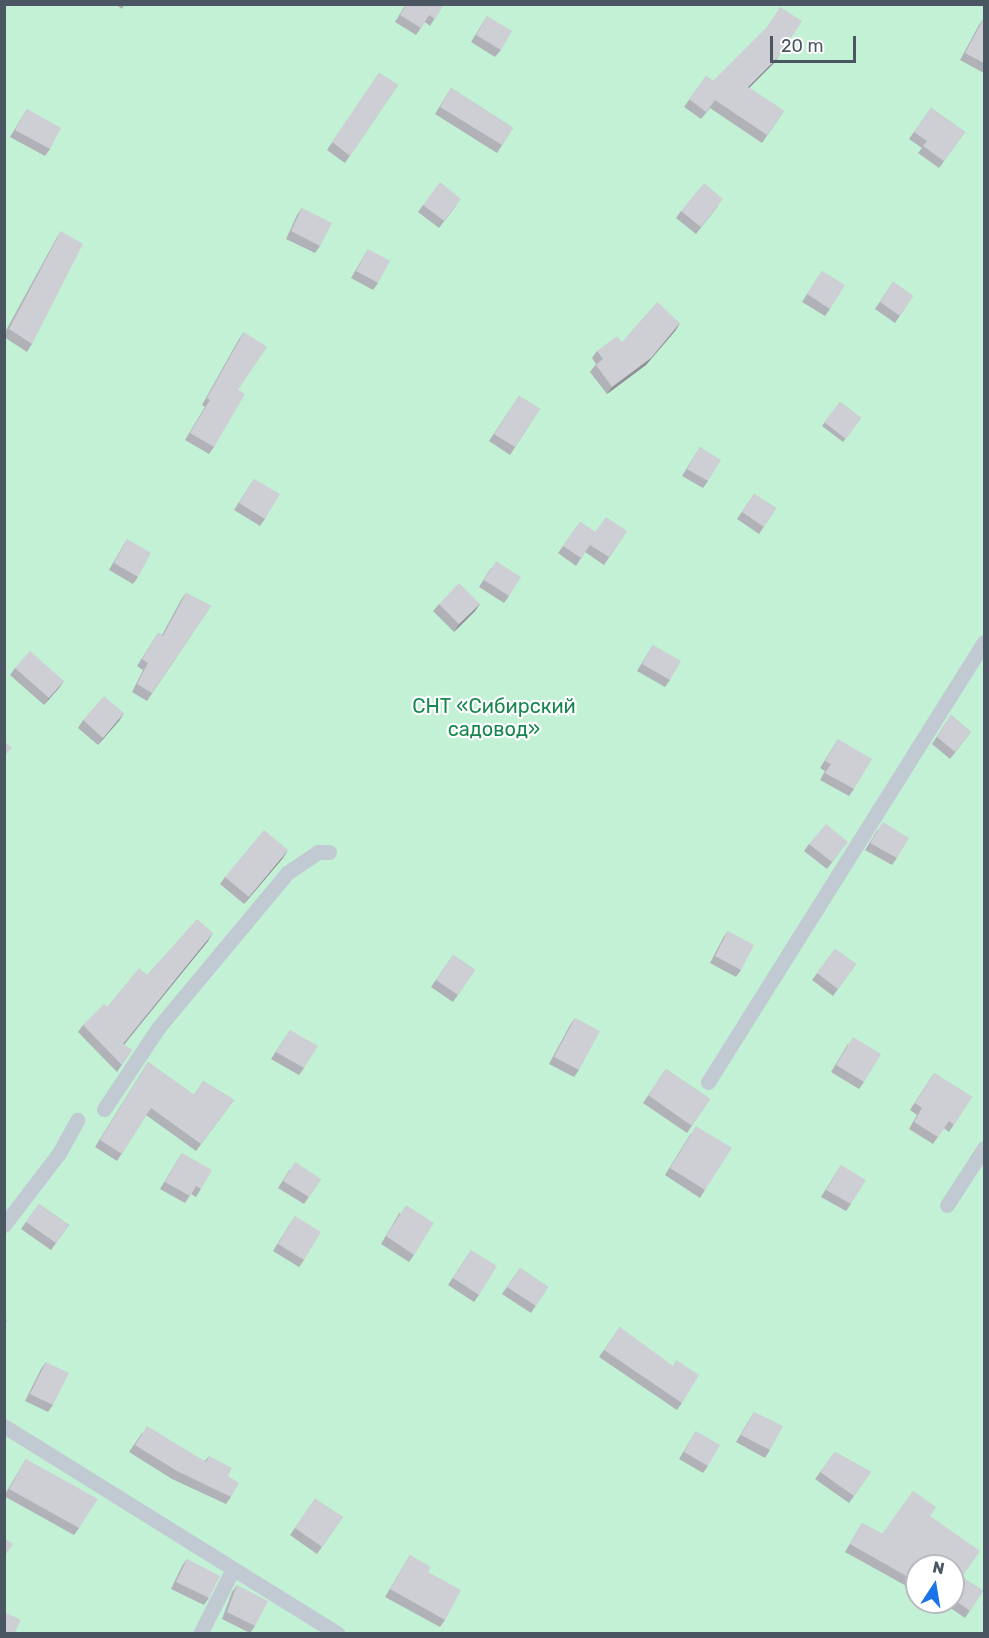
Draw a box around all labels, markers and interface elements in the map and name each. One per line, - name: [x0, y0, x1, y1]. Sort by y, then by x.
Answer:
- scale bar: [773, 24, 858, 62]
- text: 20 m: [781, 35, 823, 57]
- park label: СНТ «Сибирский садовод»: [412, 694, 576, 741]
- north arrow: [905, 1554, 965, 1614]
- text: N: [931, 1557, 946, 1578]

